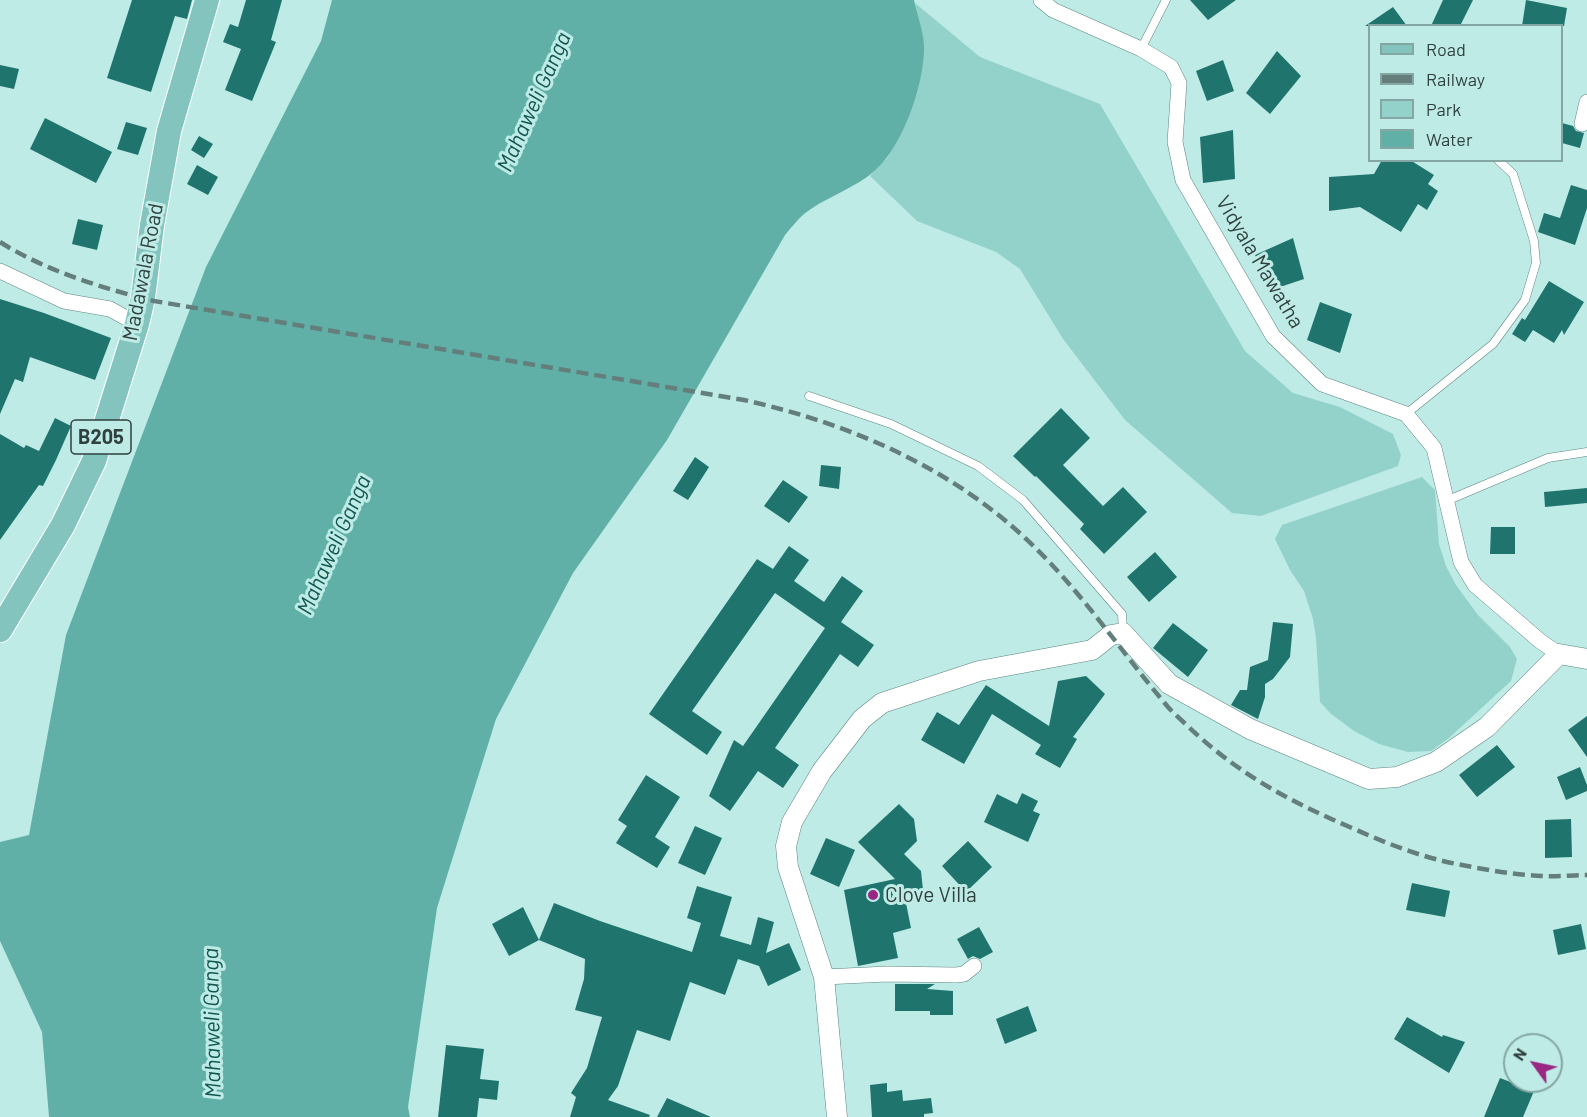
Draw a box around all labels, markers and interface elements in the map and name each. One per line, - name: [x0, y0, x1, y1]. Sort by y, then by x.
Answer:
- legend: [1368, 24, 1563, 162]
- water label: Mahaweli Ganga: [491, 28, 577, 176]
- text: Road: [1426, 38, 1466, 60]
- text: Railway: [1426, 68, 1485, 90]
- text: Park: [1426, 98, 1461, 120]
- text: Water: [1426, 128, 1473, 150]
- street label: Vidyala Mawatha: [1211, 191, 1309, 333]
- street label: Madawala Road: [117, 201, 169, 343]
- road number: B205: [71, 420, 131, 454]
- water label: Mahaweli Ganga: [291, 471, 377, 619]
- place label: Clove Villa: [885, 882, 977, 908]
- marker: Clove Villa: [866, 888, 880, 902]
- water label: Mahaweli Ganga: [197, 948, 227, 1098]
- north arrow: [1503, 1033, 1563, 1093]
- text: N: [1508, 1044, 1530, 1064]

